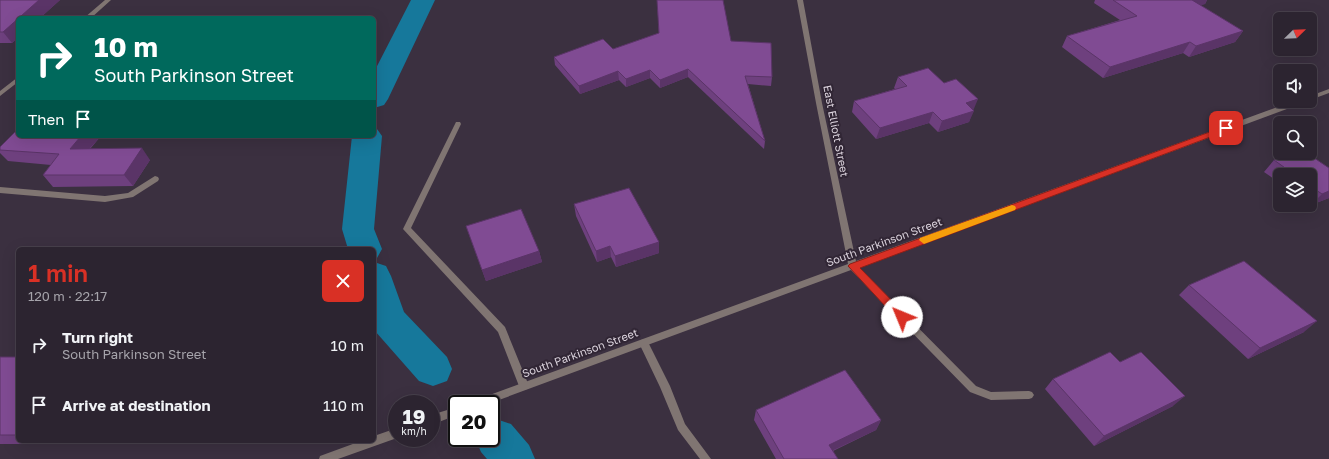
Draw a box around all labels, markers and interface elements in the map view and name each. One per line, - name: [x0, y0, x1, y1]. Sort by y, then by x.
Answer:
- north arrow: [1273, 12, 1317, 56]
- map controls: [1273, 12, 1317, 212]
- text: 10 m: [94, 30, 158, 63]
- icon: right: [28, 32, 80, 84]
- text: South Parkinson Street: [94, 64, 294, 86]
- button: sound: [1273, 64, 1317, 108]
- street label: East Elliott Street: [821, 84, 852, 178]
- icon: arrive: [72, 108, 94, 130]
- text: Then: [28, 110, 64, 128]
- pin: [1209, 111, 1243, 145]
- button: search: [1273, 116, 1317, 160]
- icon: arrive: [1215, 117, 1237, 139]
- button: layers: [1273, 168, 1317, 212]
- street label: South Parkinson Street: [824, 215, 943, 269]
- text: 1 min: [28, 258, 88, 287]
- button: close: [322, 260, 364, 302]
- text: 120 m · 22:17: [28, 288, 107, 304]
- position arrow: [881, 296, 923, 338]
- street label: South Parkinson Street: [520, 326, 639, 380]
- text: Turn right: [62, 328, 133, 346]
- icon: right: [28, 334, 50, 356]
- text: 10 m: [330, 336, 364, 354]
- text: South Parkinson Street: [62, 346, 206, 362]
- icon: arrive: [28, 394, 50, 416]
- speed limit sign: 20: [448, 395, 500, 447]
- text: Arrive at destination: [62, 396, 211, 414]
- text: 110 m: [323, 396, 364, 414]
- text: 19: [402, 404, 425, 428]
- text: km/h: [401, 425, 427, 437]

